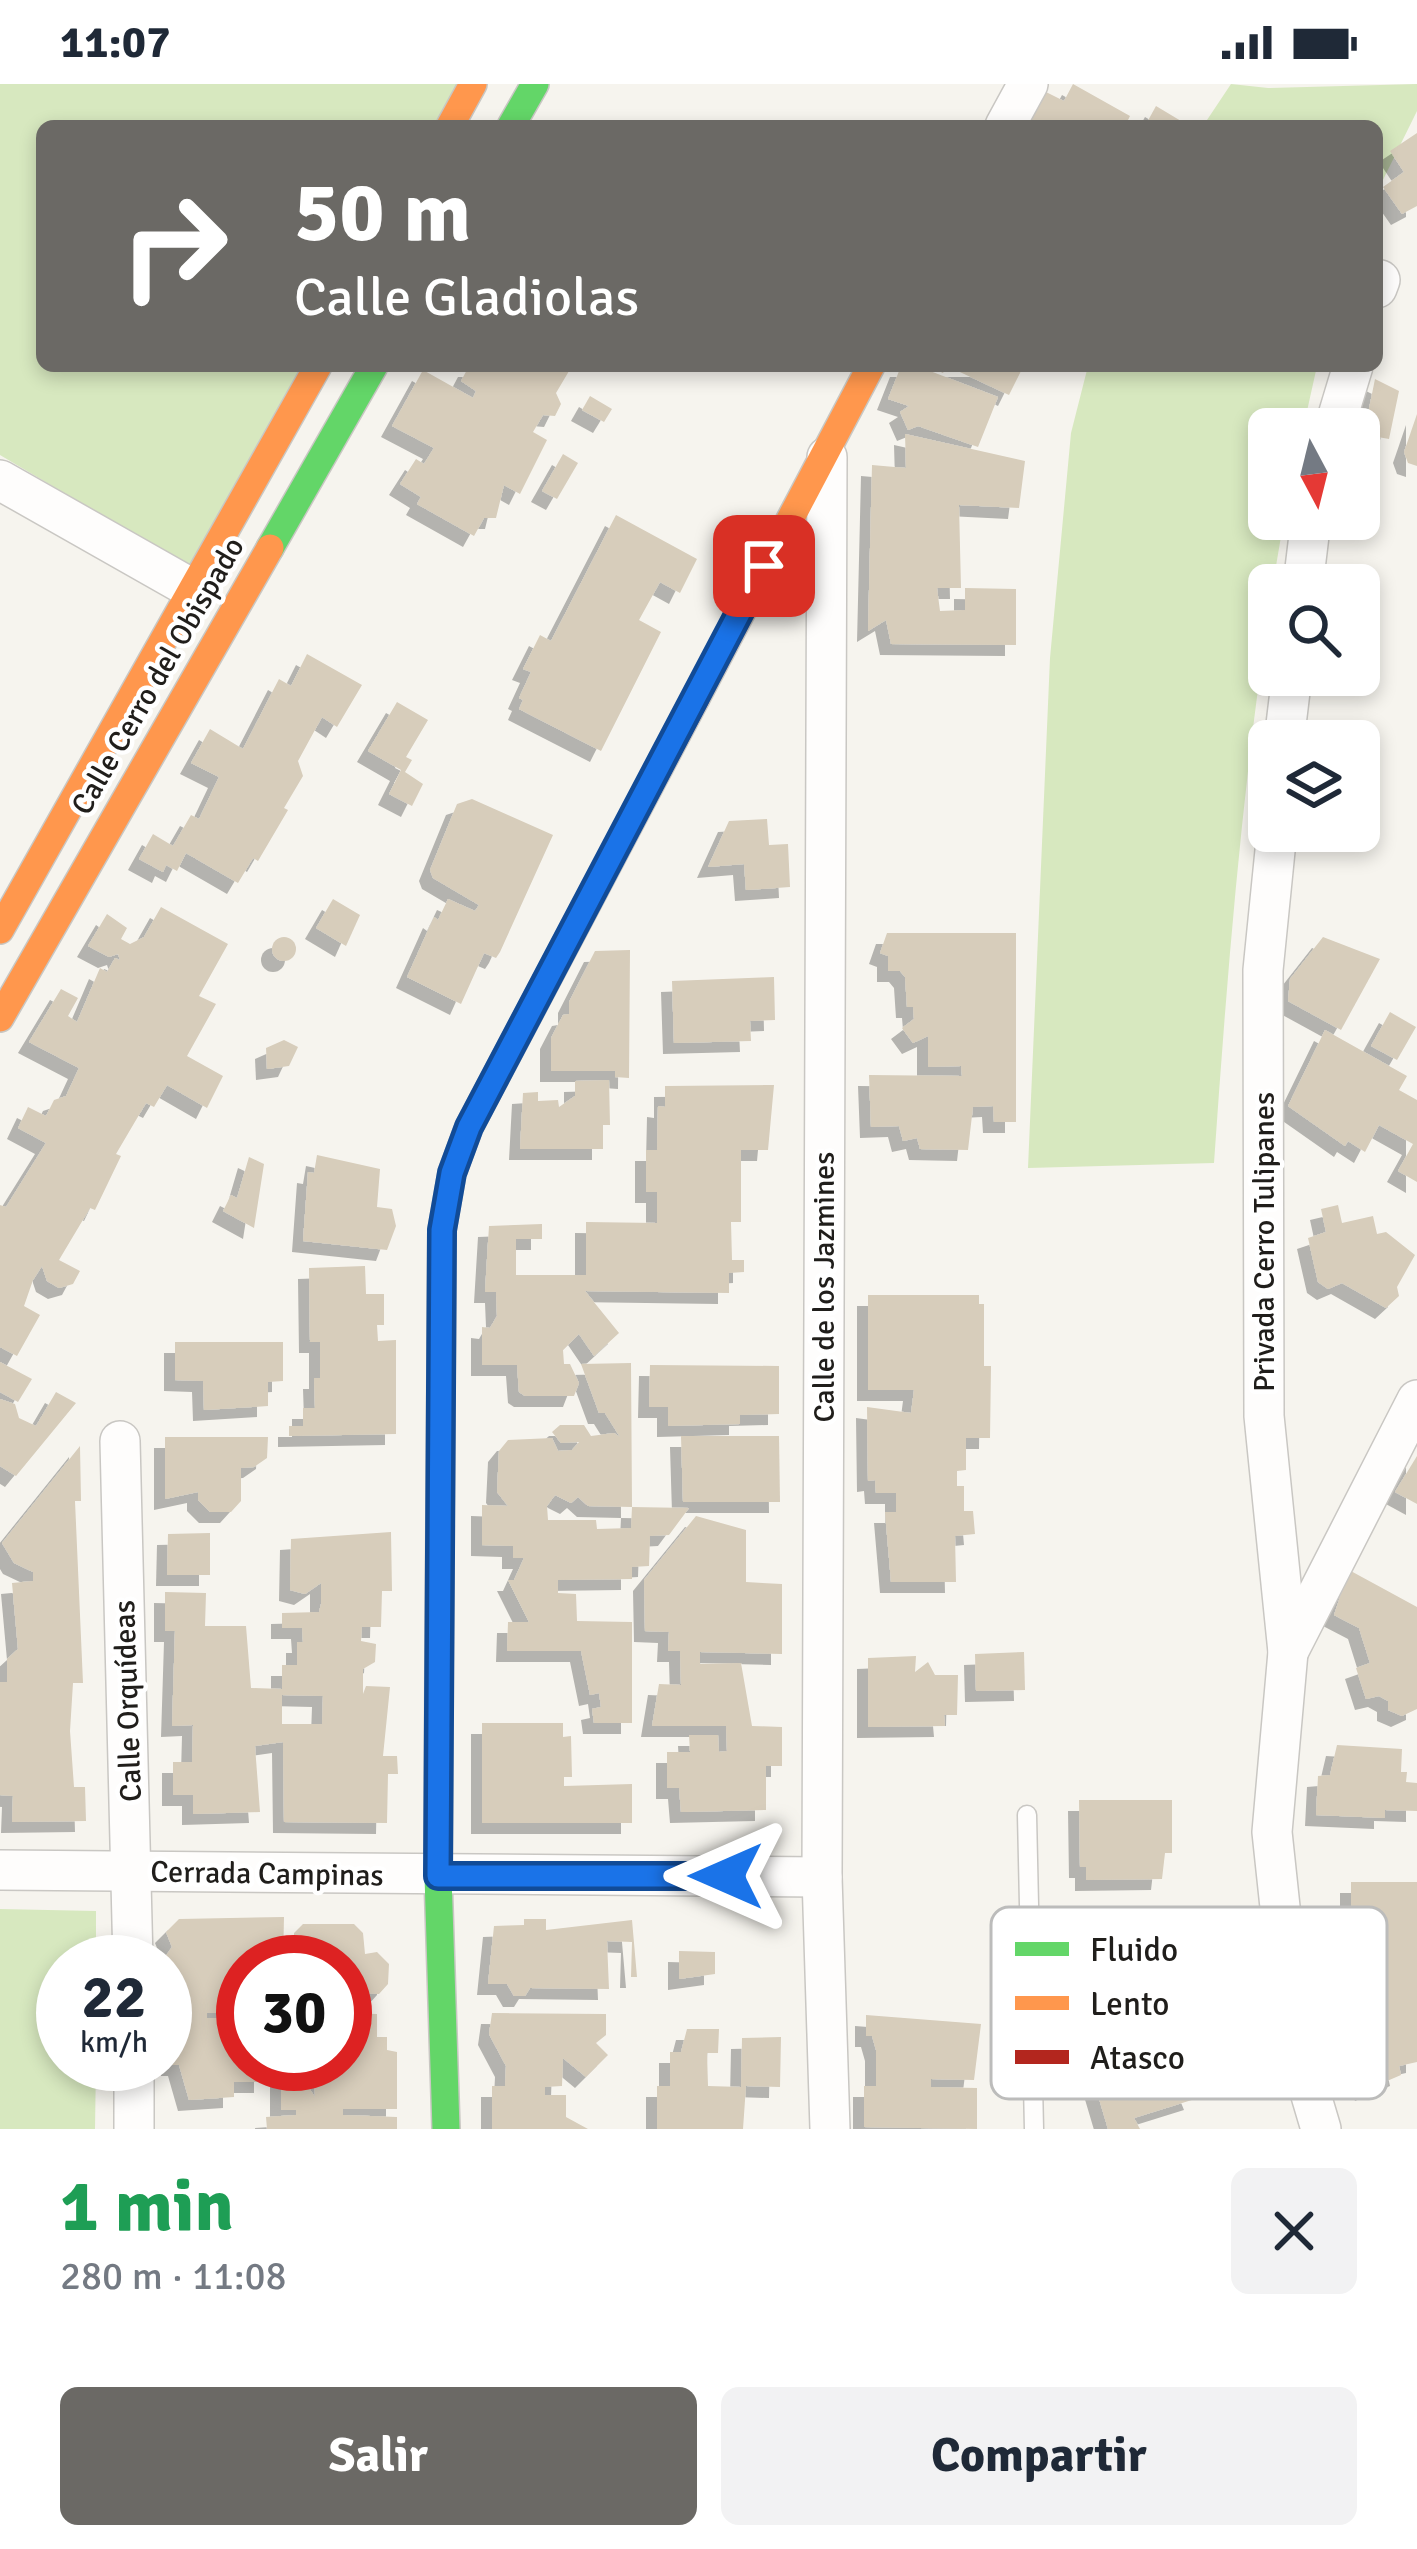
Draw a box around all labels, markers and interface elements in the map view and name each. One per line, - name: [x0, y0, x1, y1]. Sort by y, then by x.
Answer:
- text: 11:07: [60, 15, 170, 70]
- text: 50 m: [294, 161, 471, 265]
- icon: right: [96, 168, 252, 324]
- text: Calle Gladiolas: [294, 264, 639, 331]
- north arrow: [1248, 408, 1380, 540]
- map controls: [1248, 408, 1380, 852]
- pin: [713, 515, 815, 617]
- street label: Calle Cerro del Obispado: [63, 531, 253, 821]
- icon: arrive: [731, 533, 797, 599]
- button: search: [1248, 564, 1380, 696]
- button: layers: [1248, 720, 1380, 852]
- street label: Privada Cerro Tulipanes: [1246, 1092, 1283, 1392]
- street label: Calle de los Jazmines: [806, 1152, 843, 1422]
- street label: Calle Orquídeas: [106, 1600, 150, 1802]
- position arrow: [663, 1813, 789, 1939]
- street label: Cerrada Campinas: [150, 1853, 384, 1895]
- legend: [991, 1907, 1387, 2099]
- text: Fluido: [1090, 1930, 1178, 1971]
- speed limit sign: 30: [216, 1935, 372, 2091]
- text: 22: [82, 1961, 146, 2035]
- text: Lento: [1090, 1984, 1169, 2025]
- text: km/h: [80, 2024, 148, 2061]
- text: Atasco: [1090, 2038, 1185, 2079]
- text: 1 min: [60, 2162, 234, 2251]
- button: close: [1231, 2168, 1357, 2294]
- text: 280 m · 11:08: [60, 2252, 287, 2300]
- button: Salir: [60, 2387, 697, 2525]
- button: Compartir: [721, 2387, 1357, 2525]

